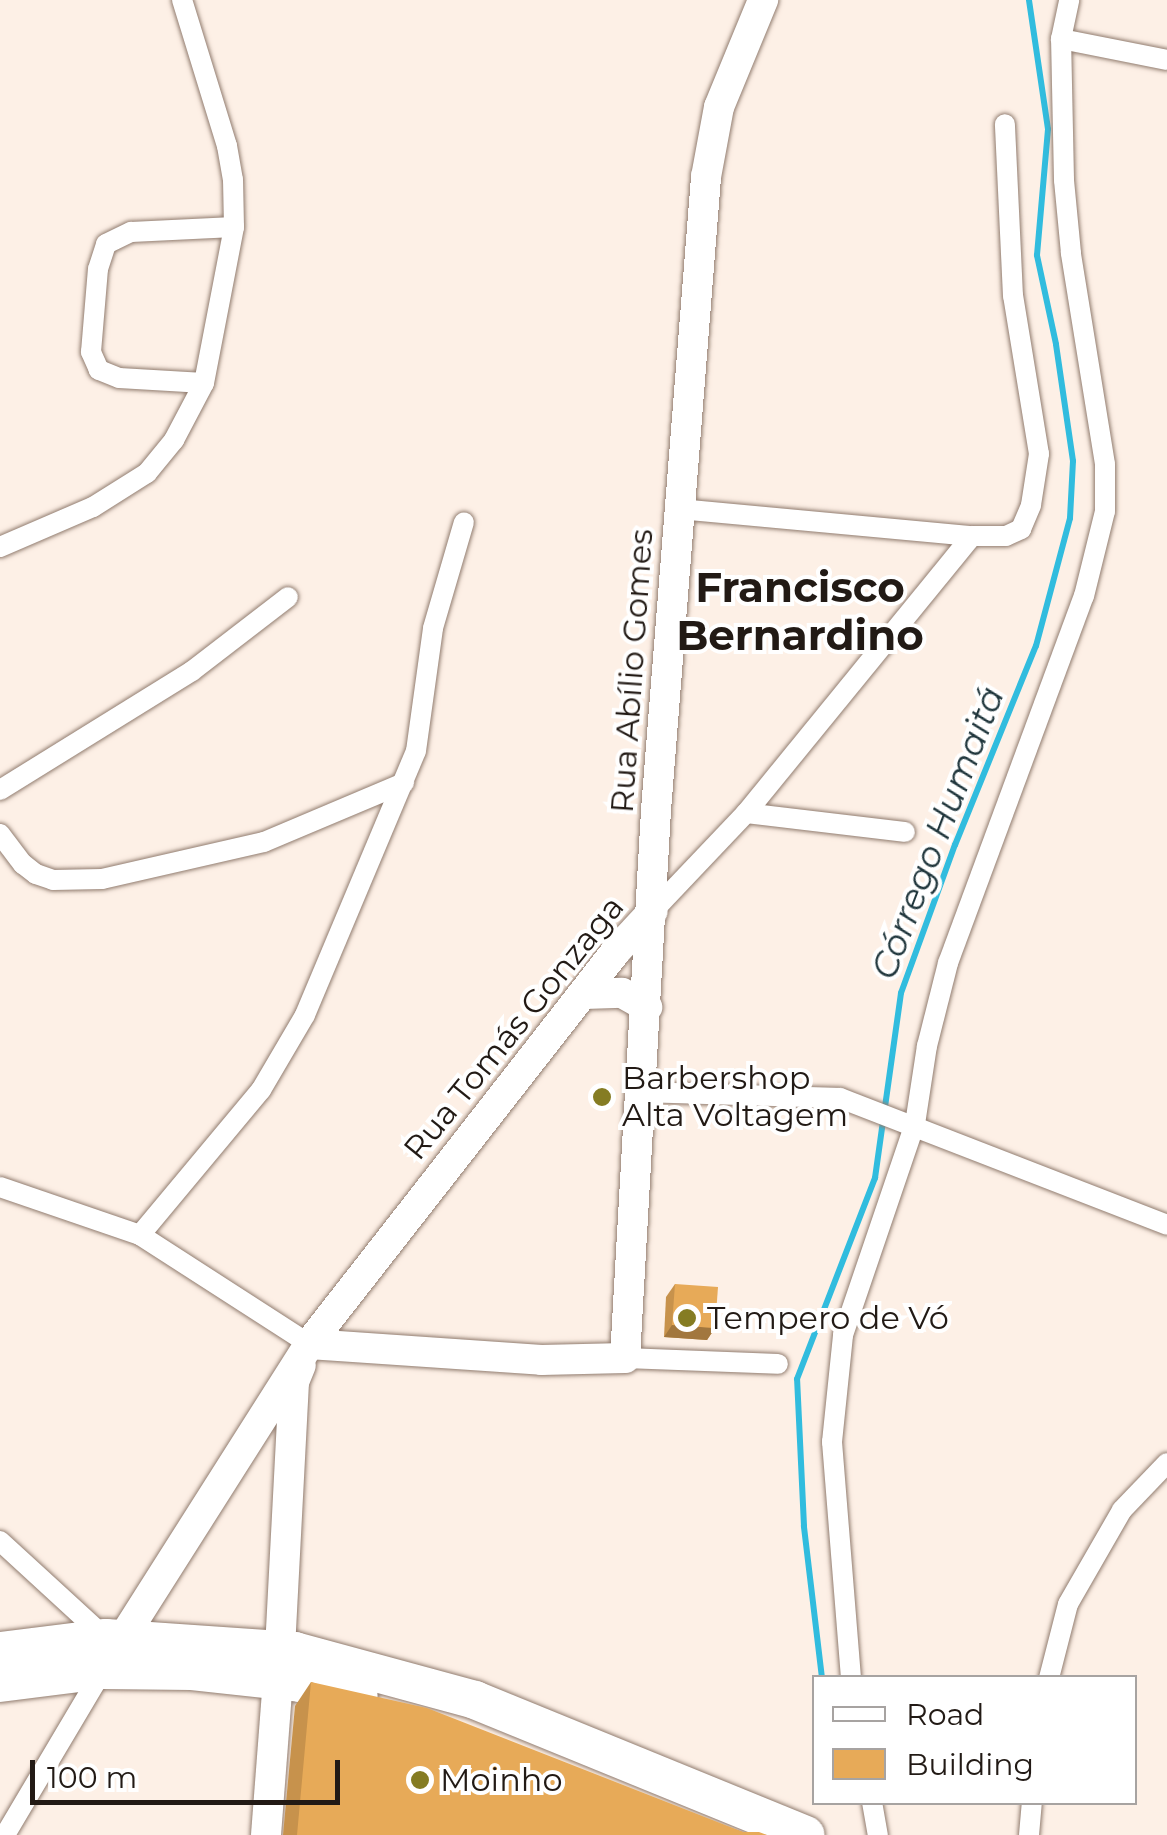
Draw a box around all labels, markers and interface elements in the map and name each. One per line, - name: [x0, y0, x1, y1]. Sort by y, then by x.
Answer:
- street label: Rua Abílio Gomes: [603, 528, 661, 814]
- district label: Francisco Bernardino: [676, 562, 924, 660]
- water label: Córrego Humaitá: [863, 681, 1013, 985]
- street label: Rua Tomás Gonzaga: [396, 889, 632, 1167]
- place label: Barbershop Alta Voltagem: [622, 1060, 848, 1135]
- marker: Barbershop Alta Voltagem: [591, 1086, 613, 1108]
- place label: Tempero de Vó: [707, 1299, 949, 1337]
- marker: Tempero de Vó: [676, 1307, 698, 1329]
- legend: [812, 1675, 1137, 1805]
- text: Road: [906, 1696, 984, 1733]
- scale bar: [35, 1740, 345, 1802]
- text: Building: [906, 1746, 1034, 1783]
- text: 100 m: [47, 1759, 137, 1796]
- place label: Moinho: [440, 1761, 563, 1799]
- marker: Moinho: [409, 1769, 431, 1791]

